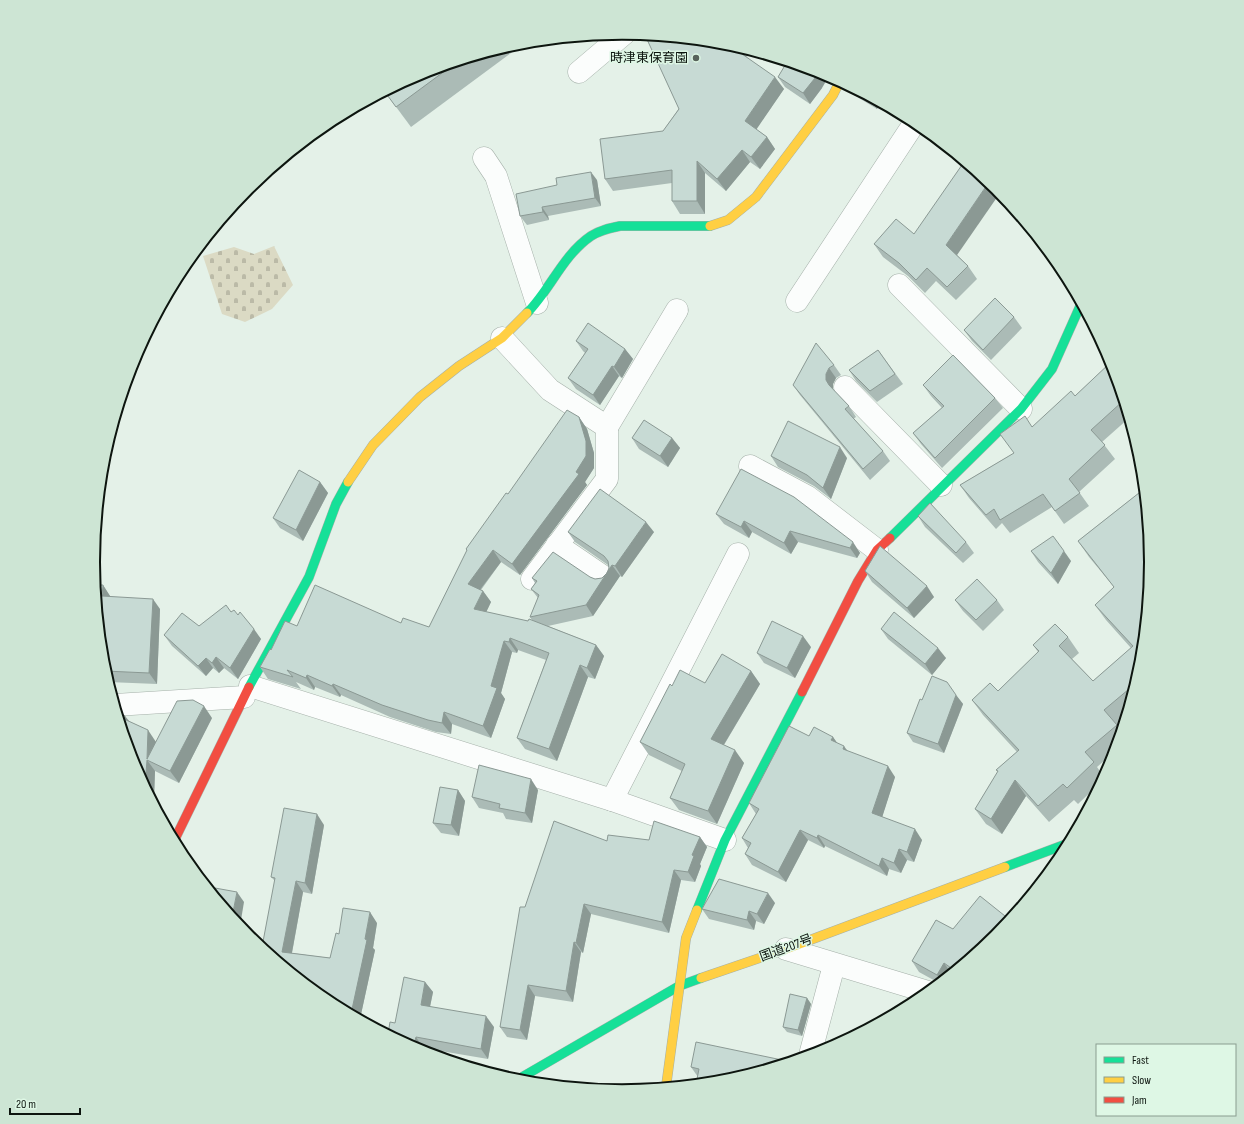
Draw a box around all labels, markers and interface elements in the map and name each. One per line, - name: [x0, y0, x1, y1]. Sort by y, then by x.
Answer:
- place label: 時津東保育園: [610, 50, 688, 66]
- marker: 時津東保育園: [691, 53, 701, 63]
- street label: 国道207号: [757, 931, 815, 965]
- legend: [1096, 1044, 1236, 1116]
- text: Fast: [1132, 1053, 1149, 1068]
- text: Slow: [1132, 1073, 1151, 1088]
- scale bar: [10, 1090, 80, 1116]
- text: Jam: [1131, 1093, 1147, 1108]
- text: 20 m: [16, 1097, 36, 1112]

